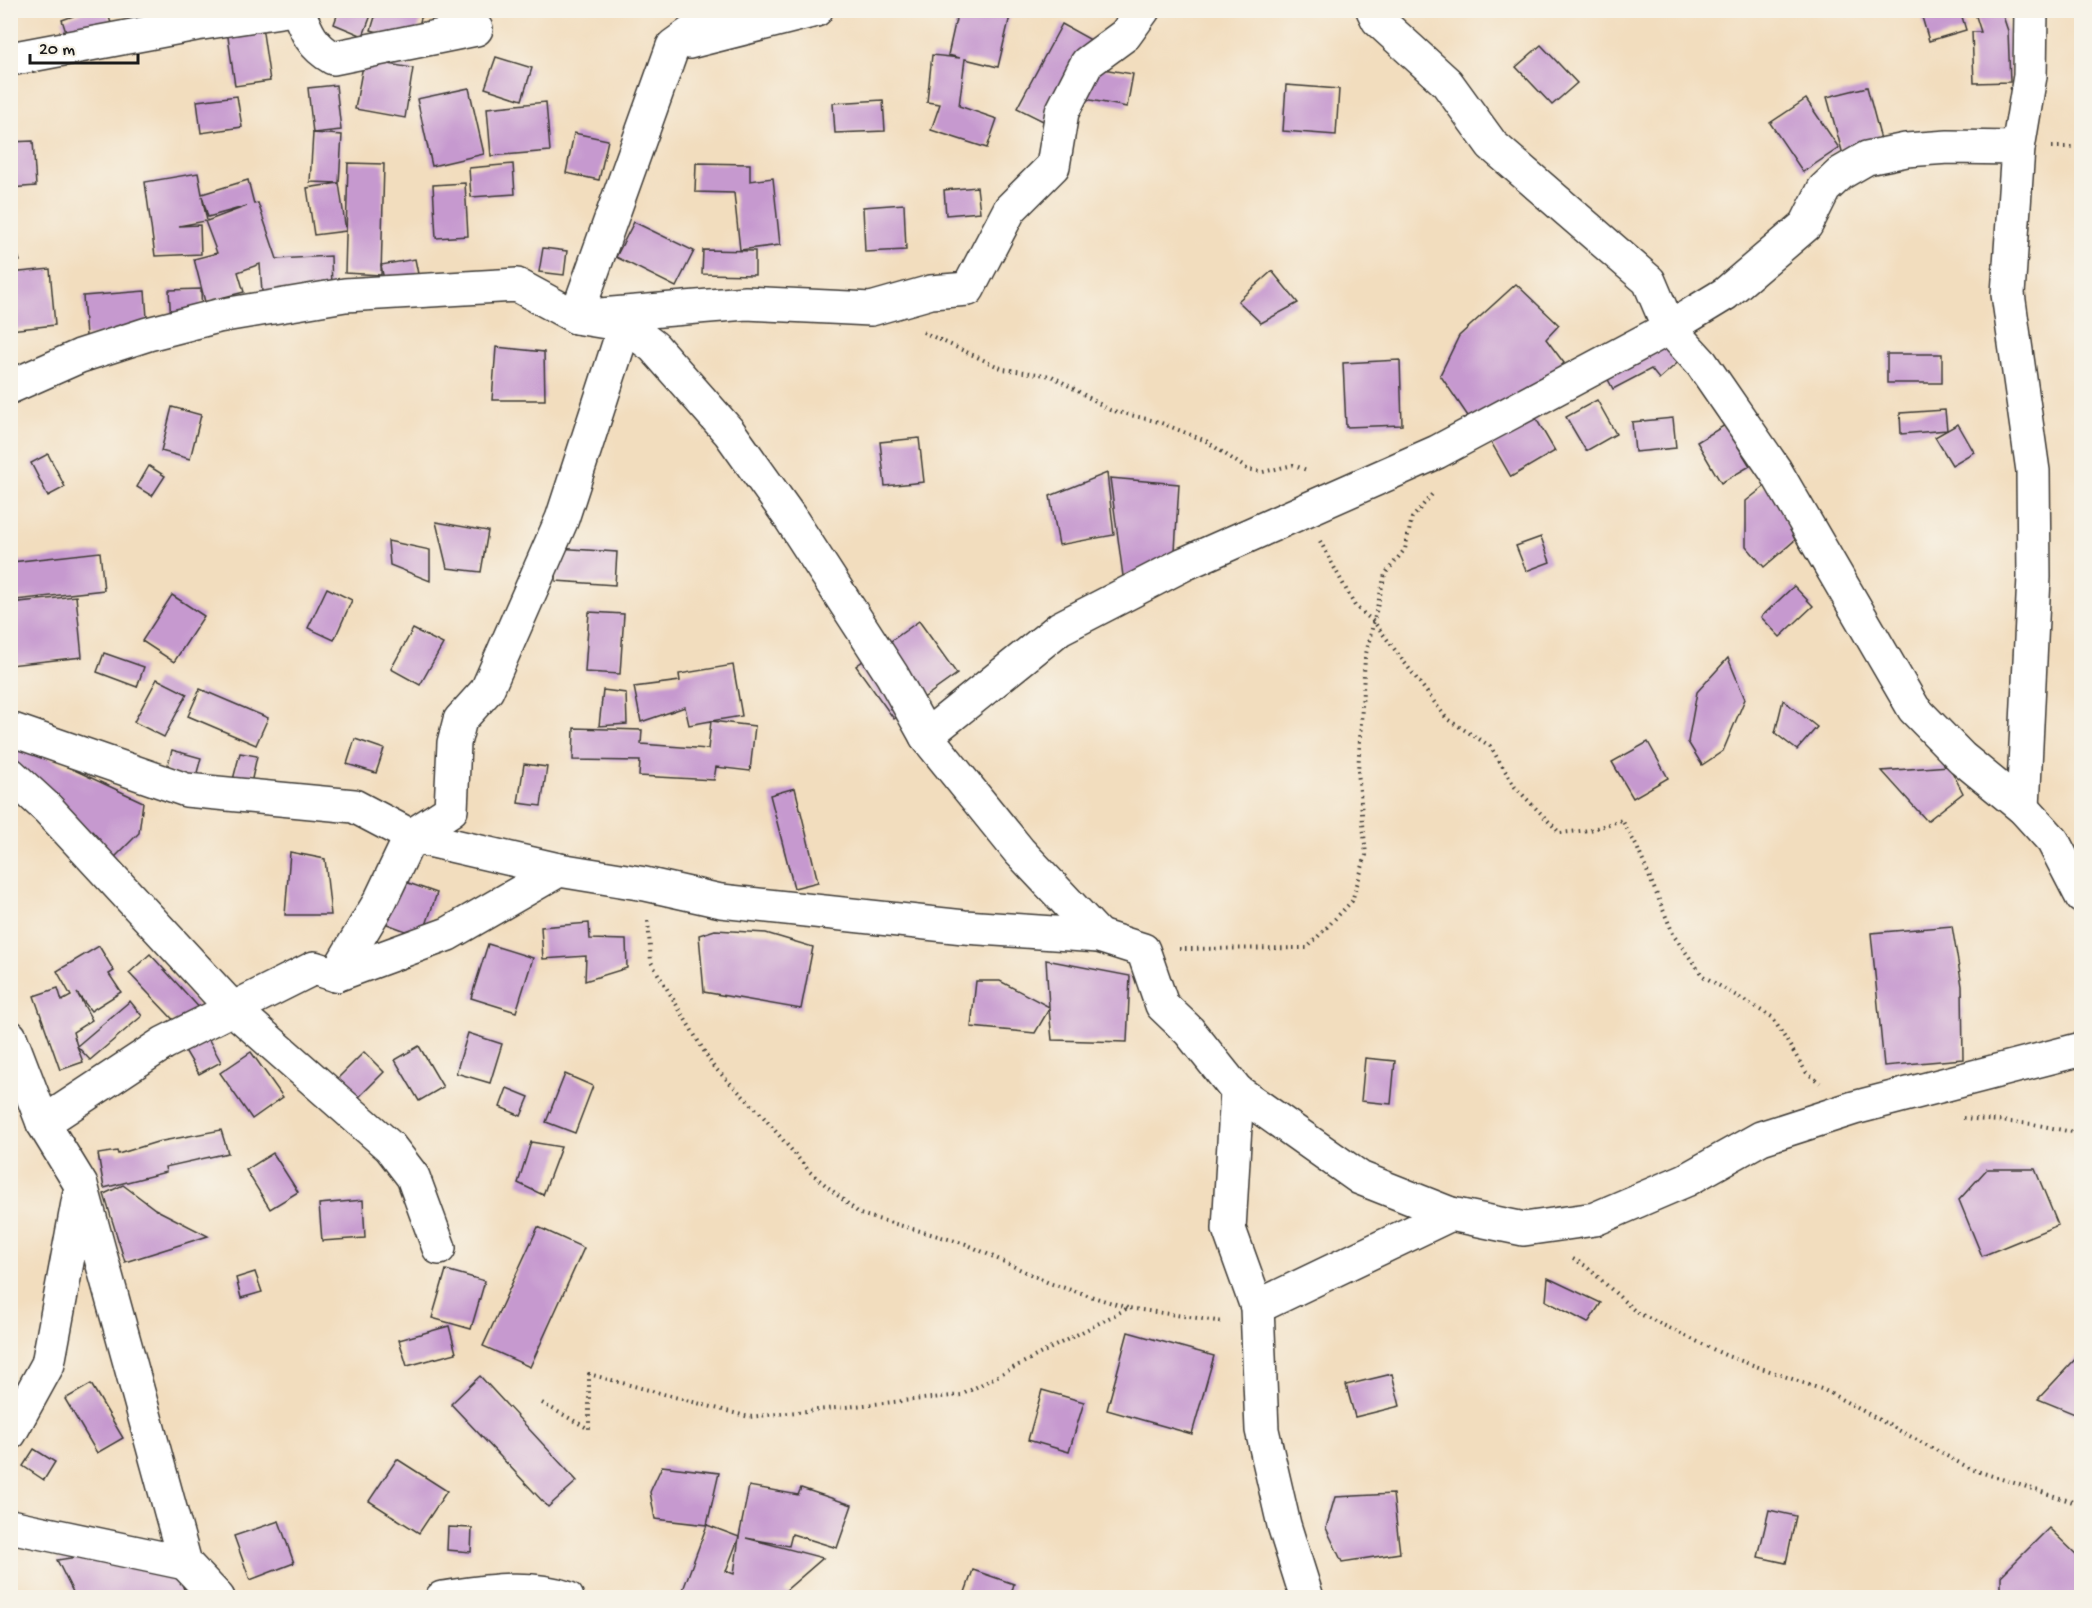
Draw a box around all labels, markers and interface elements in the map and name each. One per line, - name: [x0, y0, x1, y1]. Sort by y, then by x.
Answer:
- scale bar: [30, 27, 138, 65]
- text: 20 m: [39, 40, 75, 61]

